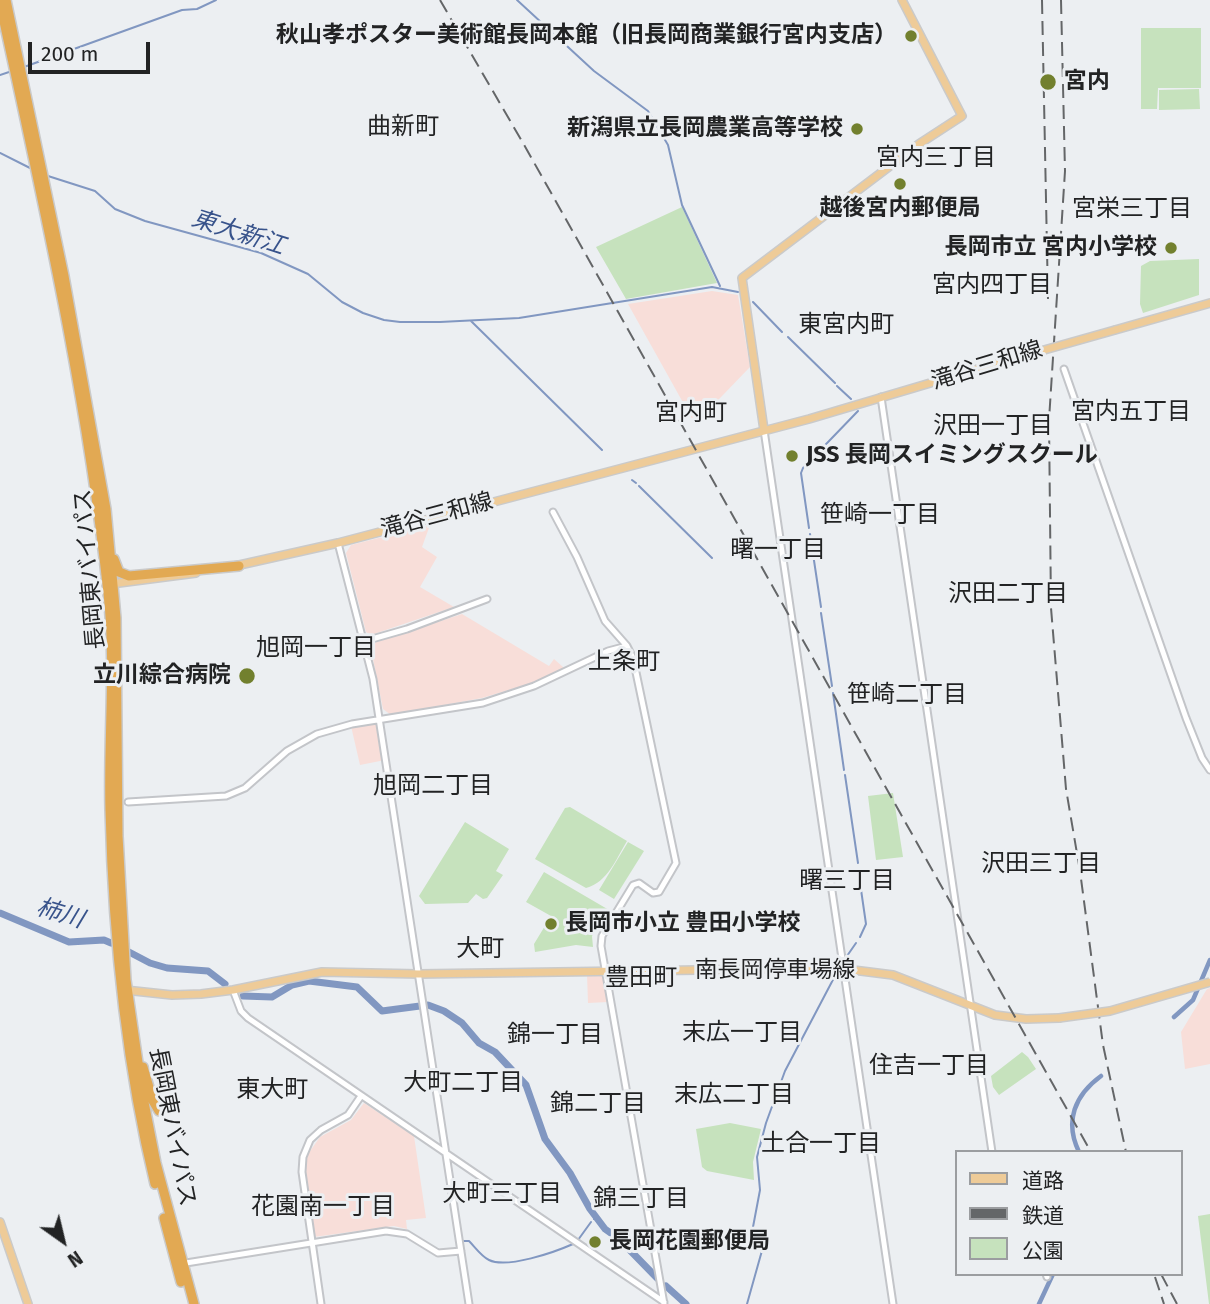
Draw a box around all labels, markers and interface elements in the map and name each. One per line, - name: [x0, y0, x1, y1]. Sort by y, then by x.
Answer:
- place label: 秋山孝ポスター美術館長岡本館（旧長岡商業銀行宮内支店）: [276, 22, 897, 50]
- scale bar: [32, 28, 154, 72]
- marker: 秋山孝ポスター美術館長岡本館（旧長岡商業銀行宮内支店）: [903, 28, 919, 44]
- text: 200 m: [41, 41, 98, 67]
- place label: 宮内: [1064, 68, 1110, 96]
- marker: 宮内: [1038, 72, 1058, 92]
- district label: 曲新町: [367, 113, 439, 141]
- place label: 新潟県立長岡農業高等学校: [567, 115, 843, 143]
- marker: 新潟県立長岡農業高等学校: [849, 121, 865, 137]
- district label: 宮内三丁目: [876, 144, 996, 172]
- marker: 越後宮内郵便局: [892, 176, 908, 192]
- place label: 越後宮内郵便局: [820, 195, 980, 223]
- district label: 宮栄三丁目: [1072, 195, 1192, 223]
- water label: 東大新江: [188, 204, 288, 262]
- place label: 長岡市立 宮内小学校: [945, 234, 1157, 262]
- marker: 長岡市立 宮内小学校: [1163, 240, 1179, 256]
- district label: 宮内四丁目: [932, 271, 1052, 299]
- district label: 東宮内町: [798, 311, 894, 339]
- street label: 滝谷三和線: [928, 336, 1046, 396]
- district label: 宮内五丁目: [1071, 398, 1191, 426]
- district label: 宮内町: [655, 399, 727, 427]
- district label: 沢田一丁目: [933, 412, 1053, 440]
- place label: JSS 長岡スイミングスクール: [806, 442, 1098, 470]
- marker: JSS 長岡スイミングスクール: [784, 448, 800, 464]
- street label: 長岡東バイパス: [69, 488, 111, 650]
- street label: 滝谷三和線: [378, 488, 496, 544]
- district label: 笹崎一丁目: [820, 501, 940, 529]
- district label: 曙一丁目: [730, 536, 826, 564]
- district label: 沢田二丁目: [948, 580, 1068, 608]
- district label: 旭岡一丁目: [256, 634, 376, 662]
- district label: 上条町: [588, 648, 660, 676]
- place label: 立川綜合病院: [93, 662, 231, 690]
- marker: 立川綜合病院: [237, 666, 257, 686]
- district label: 笹崎二丁目: [847, 681, 967, 709]
- district label: 旭岡二丁目: [373, 772, 493, 800]
- district label: 沢田三丁目: [981, 850, 1101, 878]
- district label: 曙三丁目: [799, 867, 895, 895]
- water label: 柿川: [33, 893, 87, 935]
- place label: 長岡市小立 豊田小学校: [565, 910, 800, 938]
- marker: 長岡市小立 豊田小学校: [543, 916, 559, 932]
- district label: 大町: [456, 935, 504, 963]
- street label: 南長岡停車場線: [695, 957, 855, 985]
- district label: 豊田町: [605, 964, 677, 992]
- district label: 末広一丁目: [682, 1019, 802, 1047]
- district label: 錦一丁目: [507, 1021, 603, 1049]
- street label: 長岡東バイパス: [143, 1045, 201, 1209]
- district label: 住吉一丁目: [869, 1052, 989, 1080]
- district label: 大町二丁目: [403, 1069, 523, 1097]
- district label: 東大町: [236, 1076, 308, 1104]
- district label: 末広二丁目: [674, 1081, 794, 1109]
- district label: 錦二丁目: [550, 1090, 646, 1118]
- district label: 土合一丁目: [761, 1130, 881, 1158]
- legend: [954, 1150, 1182, 1276]
- text: 道路: [1022, 1168, 1064, 1194]
- district label: 大町三丁目: [442, 1180, 562, 1208]
- district label: 錦三丁目: [593, 1185, 689, 1213]
- district label: 花園南一丁目: [251, 1193, 395, 1221]
- text: 鉄道: [1022, 1203, 1064, 1229]
- north arrow: [28, 1206, 98, 1276]
- place label: 長岡花園郵便局: [609, 1228, 770, 1256]
- marker: 長岡花園郵便局: [587, 1234, 603, 1250]
- text: 公園: [1022, 1238, 1064, 1264]
- text: N: [63, 1246, 87, 1272]

